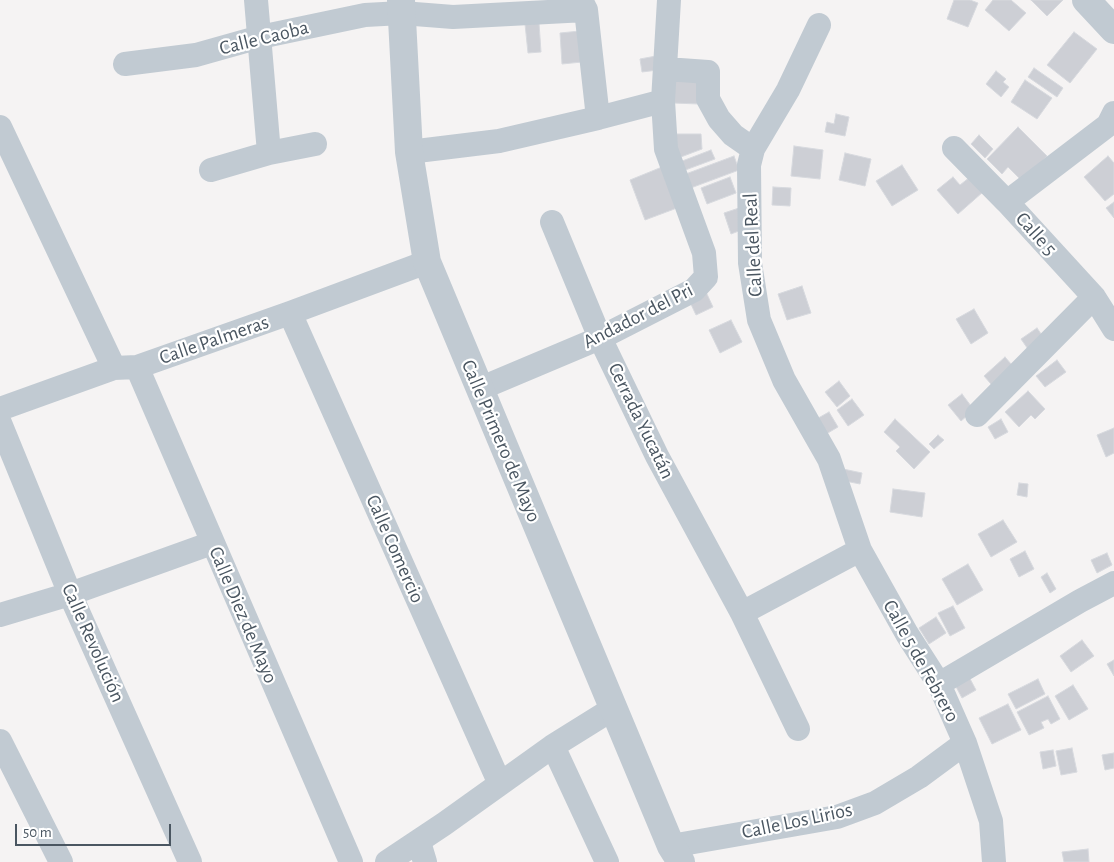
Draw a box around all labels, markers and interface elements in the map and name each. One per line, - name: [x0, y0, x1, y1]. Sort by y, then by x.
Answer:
- street label: Calle Caoba: [217, 15, 311, 61]
- street label: Calle del Real: [738, 193, 768, 297]
- street label: Calle 5: [1010, 207, 1062, 261]
- street label: Andador del Pri: [579, 278, 697, 354]
- street label: Calle Palmeras: [156, 310, 272, 370]
- street label: Calle Primero de Mayo: [456, 356, 546, 526]
- street label: Cerrada Yucatán: [603, 359, 679, 483]
- street label: Calle Comercio: [361, 491, 429, 607]
- street label: Calle Diez de Mayo: [203, 543, 283, 687]
- street label: Calle Revolución: [56, 580, 130, 706]
- street label: Calle 5 de Febrero: [878, 596, 964, 726]
- street label: Calle Los Lirios: [740, 798, 854, 844]
- scale bar: [18, 814, 174, 846]
- text: 50 m: [23, 825, 52, 840]

